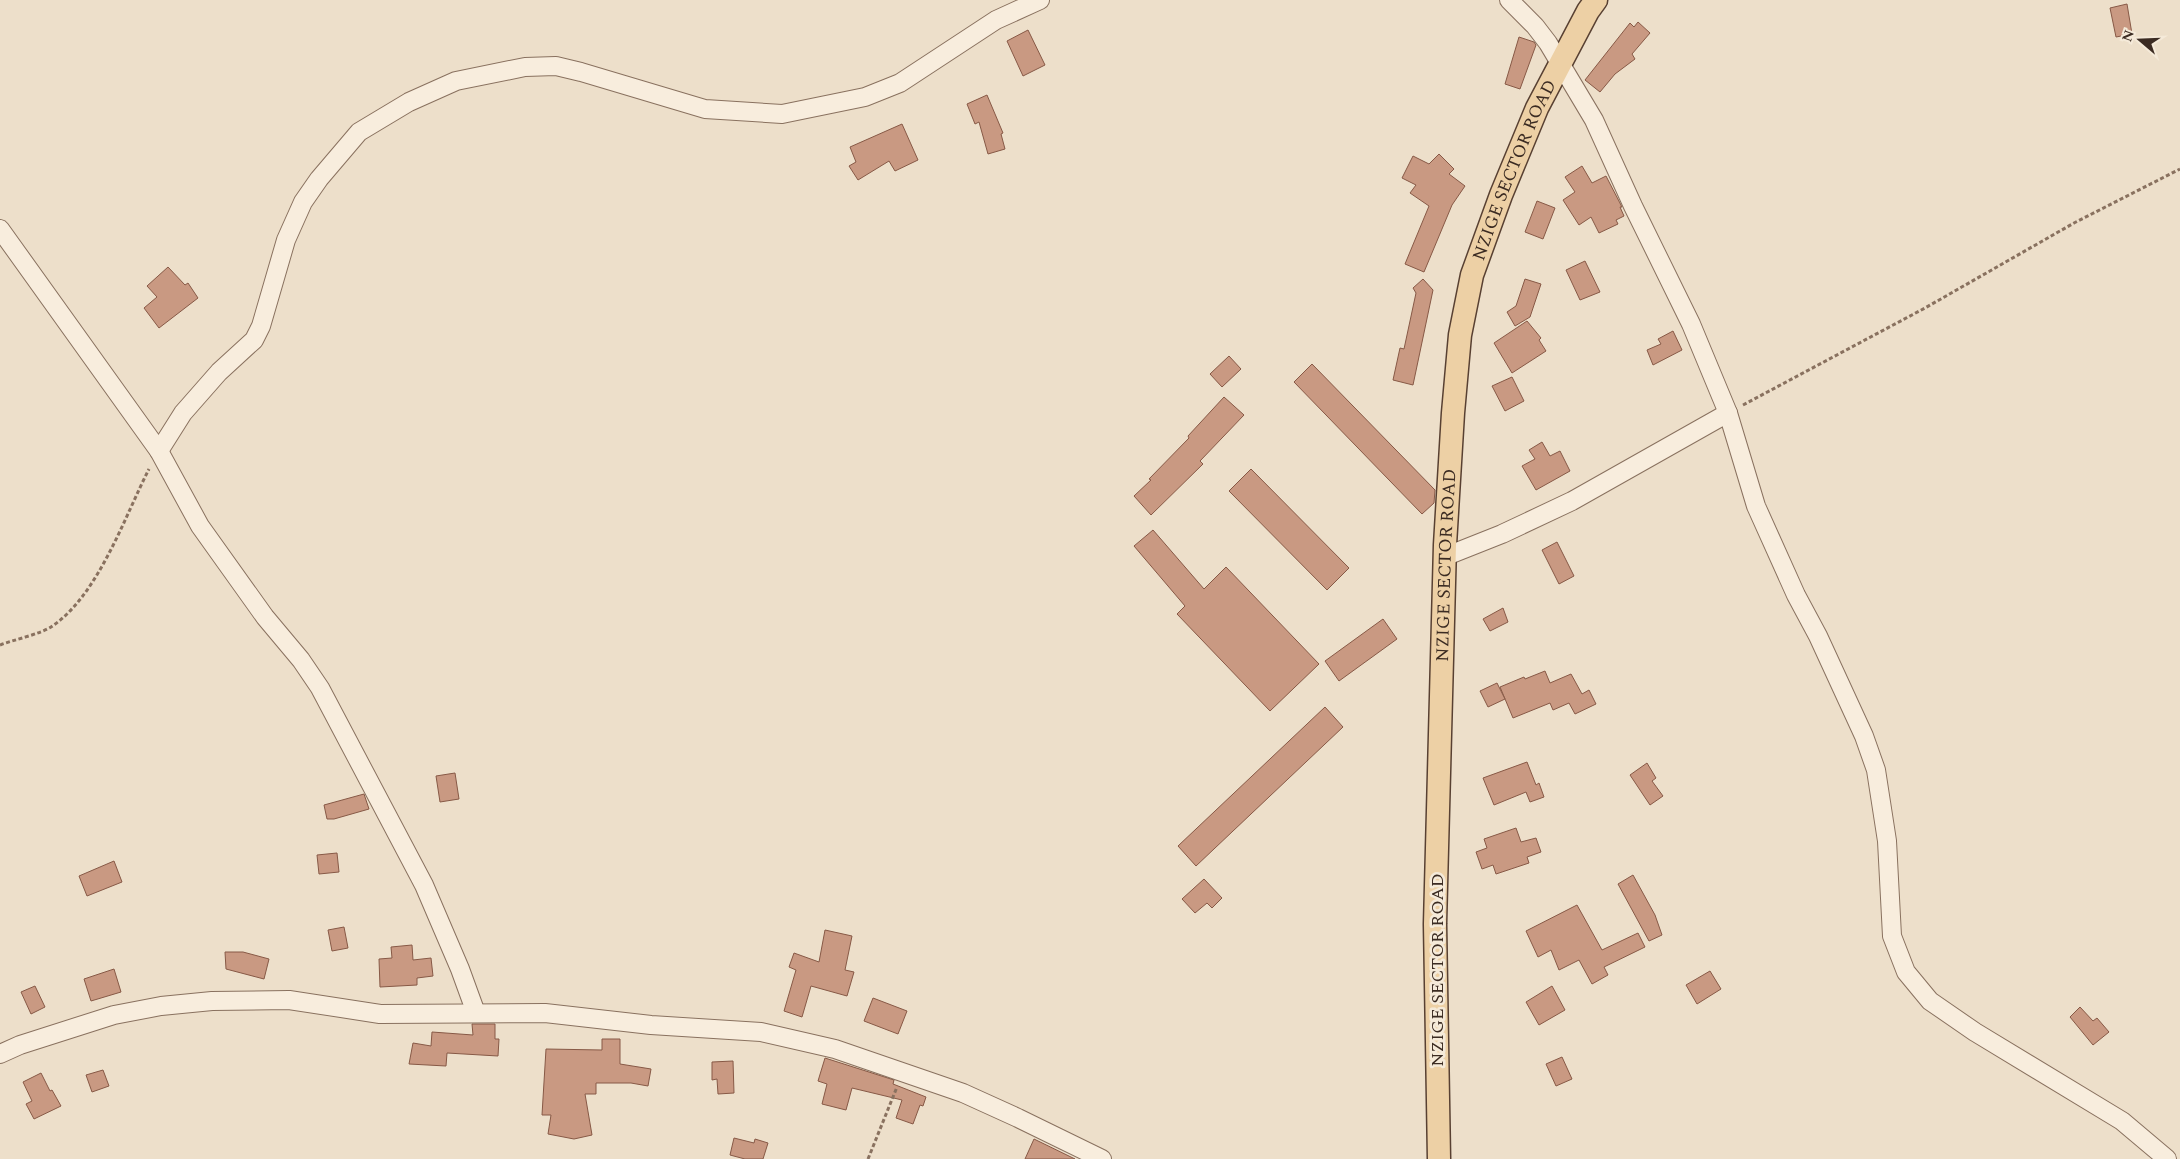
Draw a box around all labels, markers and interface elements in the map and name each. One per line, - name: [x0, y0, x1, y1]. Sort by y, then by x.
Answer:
- north arrow: [2115, 15, 2165, 65]
- text: N: [2116, 27, 2140, 45]
- street label: NZIGE SECTOR ROAD: [1465, 75, 1564, 264]
- street label: NZIGE SECTOR ROAD: [1429, 468, 1464, 662]
- street label: NZIGE SECTOR ROAD: [1424, 873, 1451, 1067]

